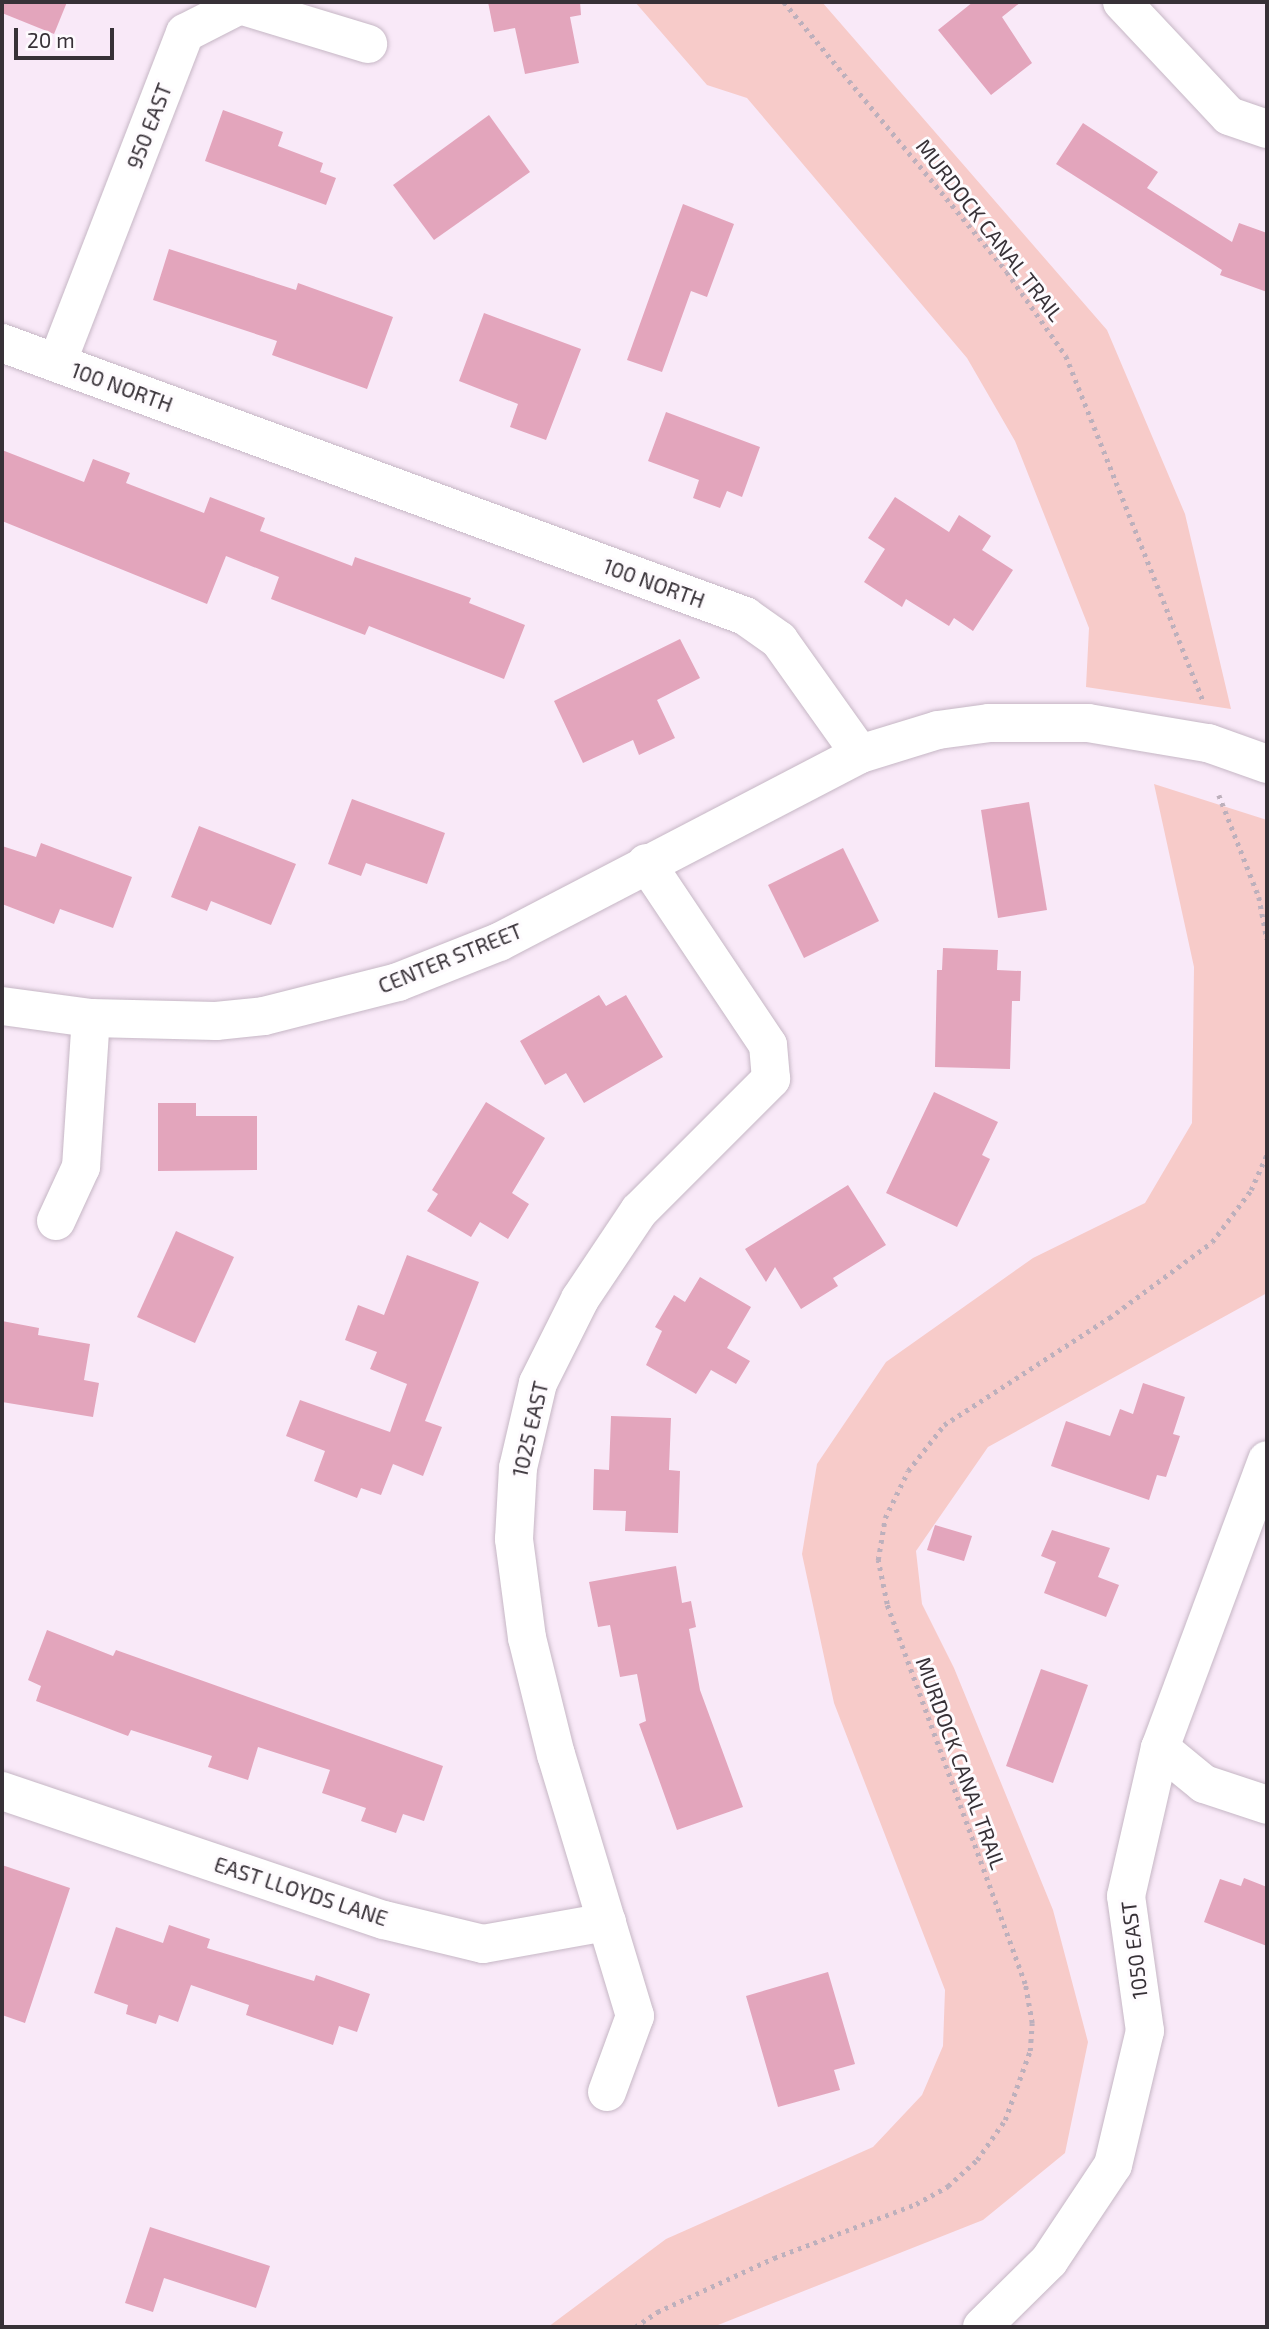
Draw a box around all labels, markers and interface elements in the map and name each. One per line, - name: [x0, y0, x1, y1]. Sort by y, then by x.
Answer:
- scale bar: [18, 14, 117, 58]
- text: 20 m: [27, 27, 75, 52]
- street label: 950 EAST: [121, 80, 177, 172]
- street label: MURDOCK CANAL TRAIL: [911, 133, 1069, 327]
- street label: 100 NORTH: [68, 357, 176, 417]
- street label: 100 NORTH: [600, 553, 708, 613]
- street label: CENTER STREET: [374, 918, 526, 998]
- street label: 1025 EAST: [507, 1379, 553, 1479]
- street label: MURDOCK CANAL TRAIL: [911, 1653, 1011, 1873]
- street label: EAST LLOYDS LANE: [211, 1851, 391, 1931]
- street label: 1050 EAST: [1115, 1900, 1153, 2000]

